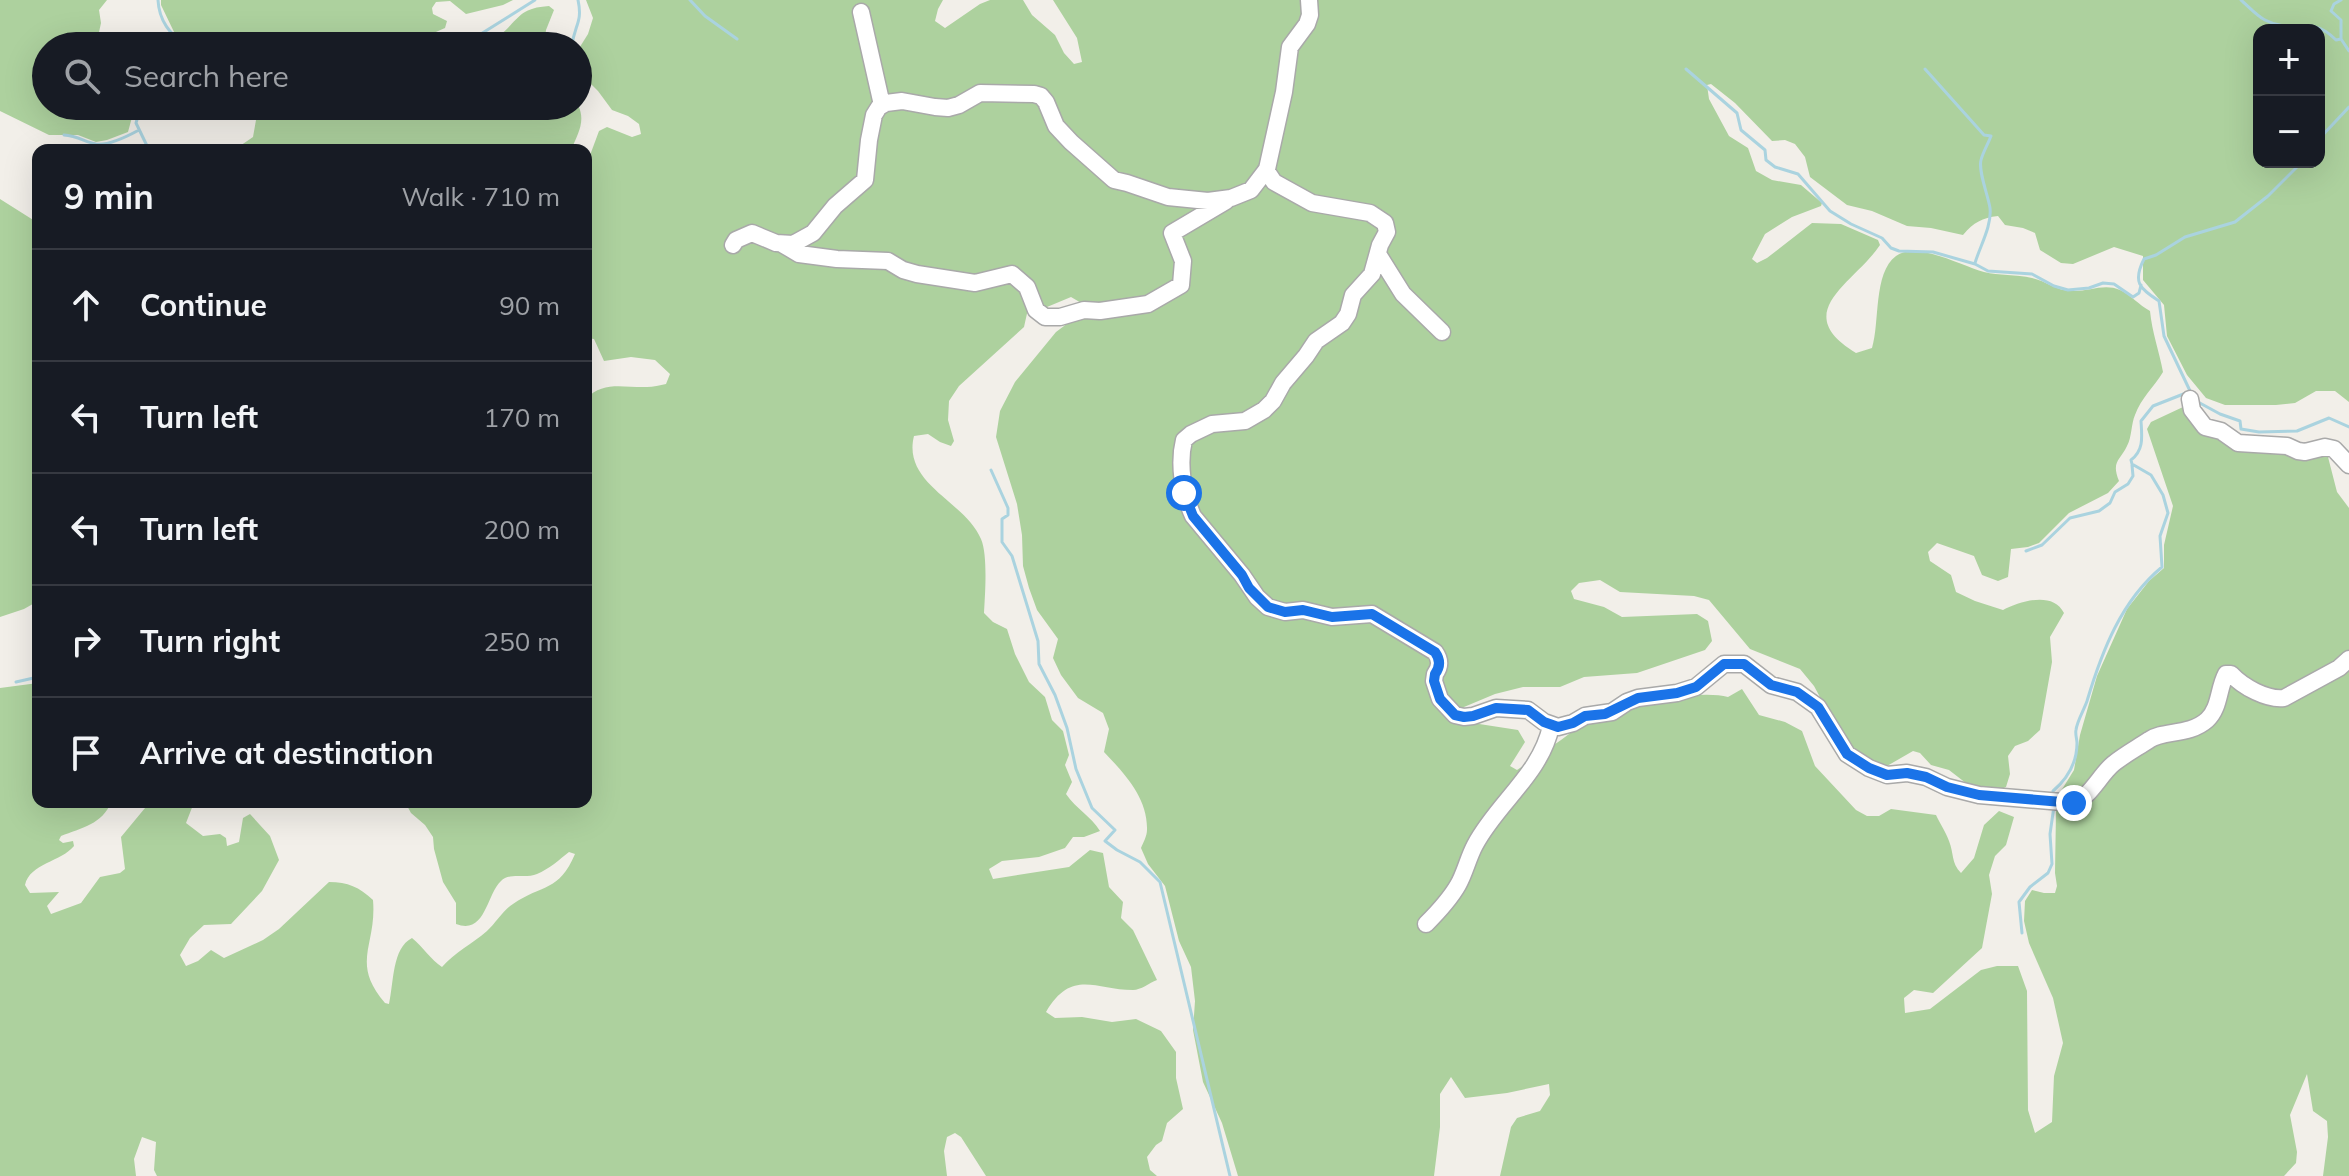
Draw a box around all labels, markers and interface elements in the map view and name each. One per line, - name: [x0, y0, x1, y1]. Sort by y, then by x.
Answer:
- map controls: [2253, 24, 2325, 168]
- button: +: [2253, 24, 2325, 96]
- search box: [32, 32, 592, 120]
- icon: search: [60, 54, 104, 98]
- text: Search here: [124, 57, 289, 95]
- button: −: [2253, 96, 2325, 168]
- text: 9 min: [64, 175, 154, 218]
- text: Walk · 710 m: [401, 180, 560, 213]
- icon: ahead: [64, 283, 108, 327]
- text: Continue: [140, 286, 267, 324]
- text: 90 m: [499, 289, 560, 322]
- icon: left: [64, 395, 108, 439]
- text: Turn left: [140, 398, 258, 436]
- text: 170 m: [484, 401, 560, 434]
- route start: [1166, 475, 1202, 511]
- icon: left: [64, 507, 108, 551]
- text: Turn left: [140, 510, 258, 548]
- text: 200 m: [484, 513, 560, 546]
- icon: right: [64, 619, 108, 663]
- text: Turn right: [140, 622, 280, 660]
- text: 250 m: [484, 625, 560, 658]
- icon: arrive: [64, 731, 108, 775]
- text: Arrive at destination: [140, 734, 434, 772]
- route end: [2056, 785, 2092, 821]

